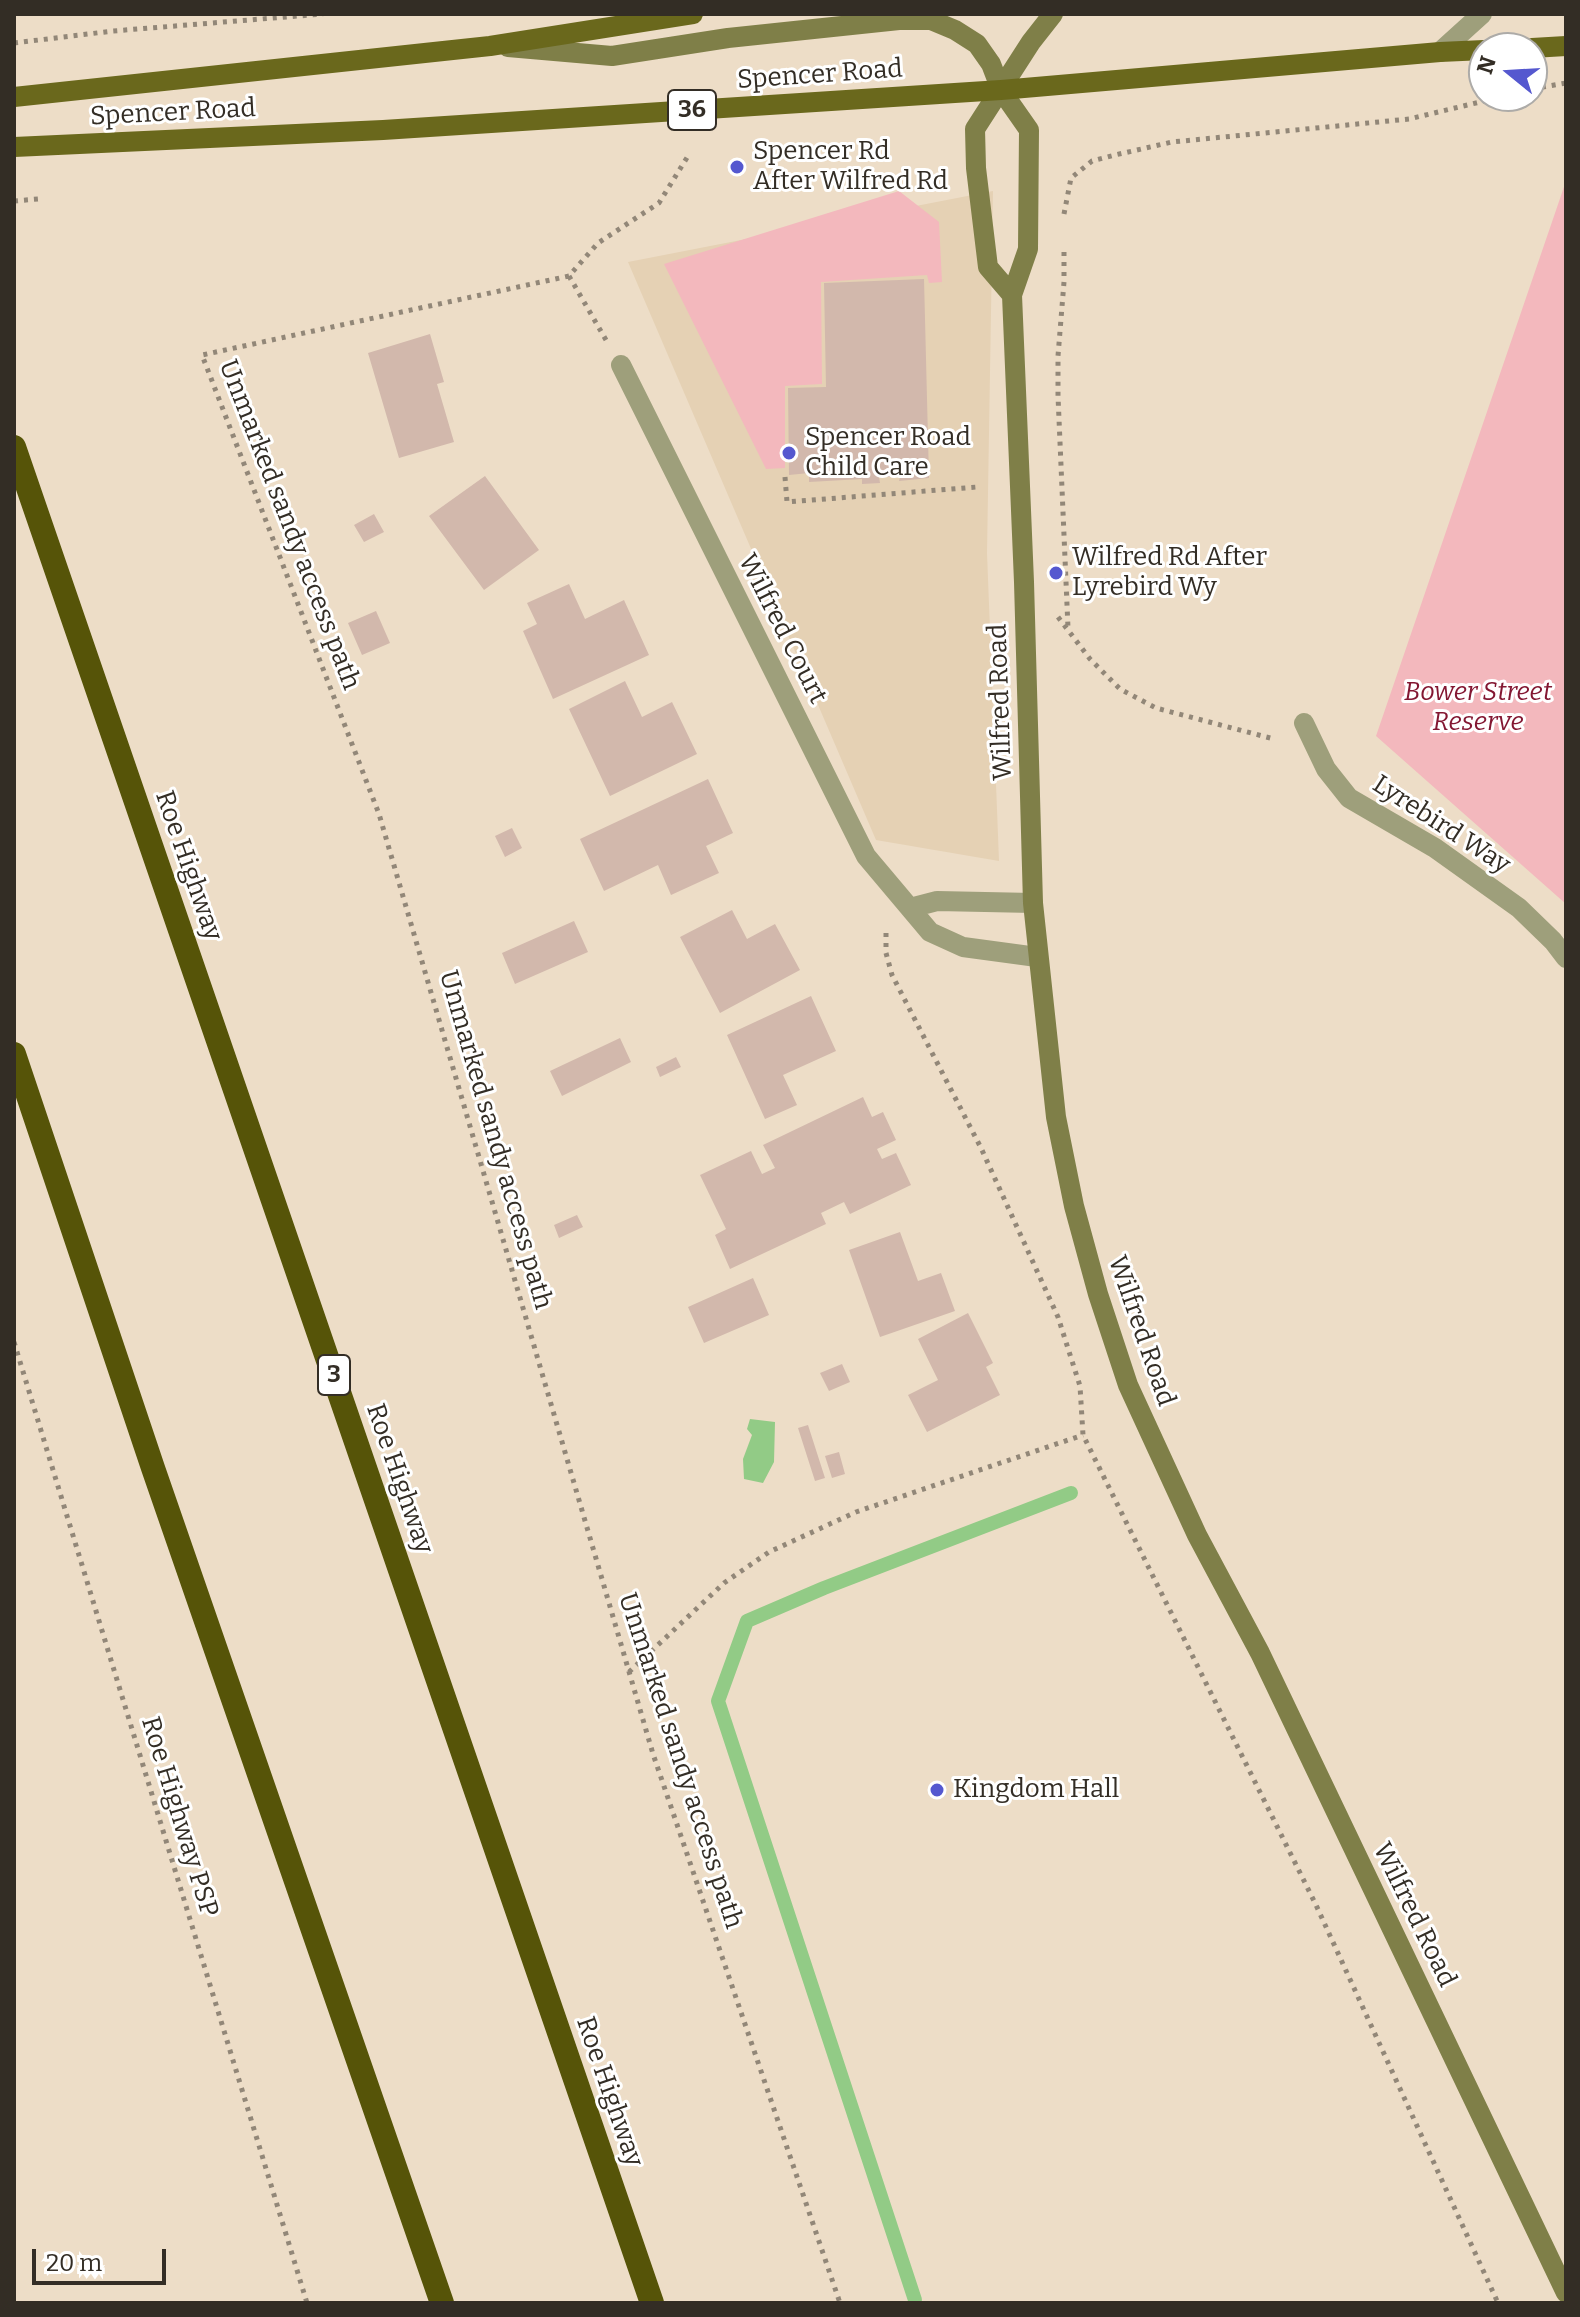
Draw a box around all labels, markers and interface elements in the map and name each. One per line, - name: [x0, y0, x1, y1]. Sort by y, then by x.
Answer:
- north arrow: [1468, 32, 1548, 112]
- text: N: [1471, 53, 1502, 77]
- street label: Spencer Road: [736, 54, 904, 96]
- road number: 36: [668, 90, 716, 130]
- street label: Spencer Road: [89, 93, 257, 133]
- place label: Spencer Rd After Wilfred Rd: [753, 136, 948, 198]
- marker: Spencer Rd After Wilfred Rd: [728, 158, 746, 176]
- street label: Unmarked sandy access path: [212, 356, 366, 694]
- place label: Spencer Road Child Care: [805, 422, 971, 484]
- marker: Spencer Road Child Care: [780, 444, 798, 462]
- place label: Wilfred Rd After Lyrebird Wy: [1072, 542, 1267, 604]
- street label: Wilfred Court: [731, 549, 833, 709]
- marker: Wilfred Rd After Lyrebird Wy: [1047, 564, 1065, 582]
- street label: Wilfred Road: [983, 623, 1019, 781]
- park label: Bower Street Reserve: [1404, 677, 1552, 738]
- street label: Lyrebird Way: [1366, 769, 1516, 881]
- street label: Roe Highway: [148, 787, 228, 945]
- street label: Unmarked sandy access path: [432, 967, 558, 1313]
- street label: Wilfred Road: [1101, 1252, 1181, 1410]
- road number: 3: [318, 1355, 350, 1395]
- street label: Roe Highway: [359, 1400, 439, 1558]
- street label: Unmarked sandy access path: [611, 1589, 749, 1933]
- street label: Roe Highway PSP: [134, 1713, 224, 1921]
- place label: Kingdom Hall: [953, 1774, 1119, 1806]
- marker: Kingdom Hall: [928, 1781, 946, 1799]
- street label: Wilfred Road: [1366, 1838, 1462, 1992]
- street label: Roe Highway: [569, 2013, 649, 2171]
- scale bar: [36, 2233, 170, 2283]
- text: 20 m: [46, 2249, 102, 2277]

